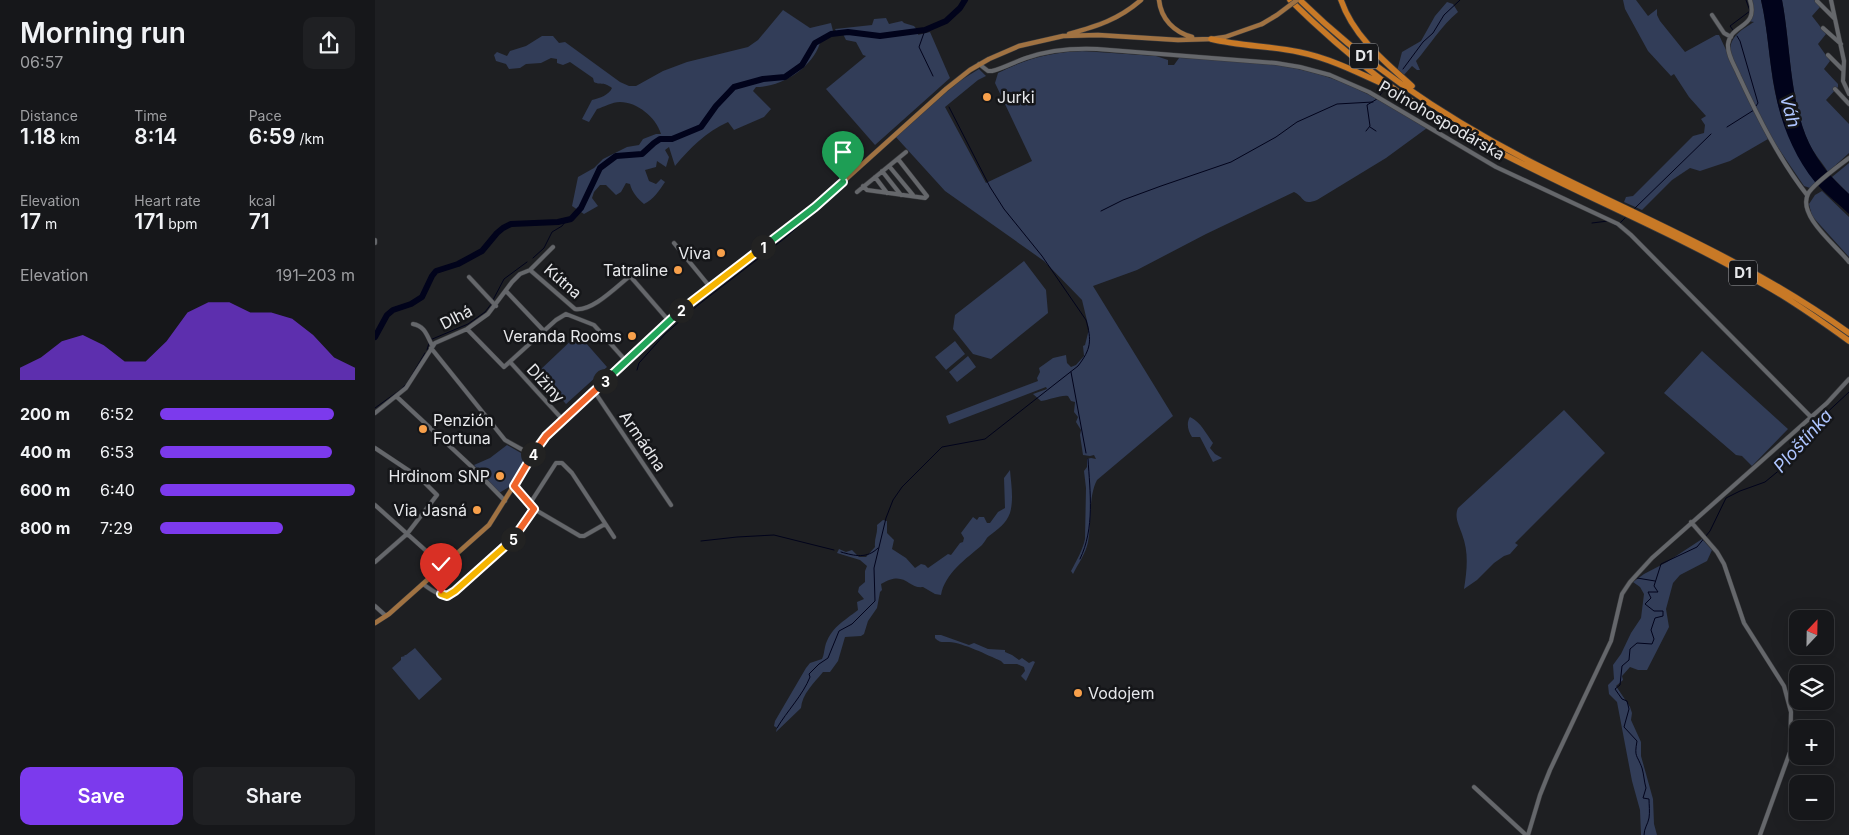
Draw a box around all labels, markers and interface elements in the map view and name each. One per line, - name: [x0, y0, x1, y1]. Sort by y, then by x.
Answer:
- text: Morning run: [20, 16, 186, 50]
- button: share: [303, 17, 355, 69]
- road number: D1: [1350, 44, 1378, 68]
- text: 06:57: [20, 52, 63, 72]
- street label: Poľnohospodárska: [1375, 76, 1509, 164]
- place label: Jurki: [997, 87, 1035, 107]
- marker: Jurki: [981, 91, 993, 103]
- water label: Váh: [1776, 92, 1805, 130]
- text: Distance: [20, 107, 78, 124]
- text: Time: [134, 107, 167, 124]
- text: Pace: [249, 107, 282, 124]
- text: 1.18: [20, 124, 56, 149]
- text: 8:14: [134, 124, 177, 149]
- text: 6:59: [249, 124, 295, 149]
- text: km: [56, 130, 80, 147]
- text: /km: [295, 130, 324, 147]
- pin: [822, 131, 864, 182]
- icon: arrive: [829, 138, 857, 166]
- text: Elevation: [20, 192, 80, 209]
- text: Heart rate: [134, 192, 201, 209]
- text: kcal: [249, 192, 275, 209]
- text: 17: [20, 209, 41, 234]
- text: 171: [134, 209, 164, 234]
- text: 71: [249, 209, 270, 234]
- text: m: [41, 215, 57, 232]
- text: bpm: [164, 215, 198, 232]
- pin: 1: [751, 234, 775, 260]
- text: 1: [760, 239, 767, 256]
- place label: Viva: [678, 243, 711, 263]
- marker: Viva: [715, 247, 727, 259]
- street label: Kútna: [540, 259, 586, 303]
- place label: Tatraline: [603, 260, 668, 280]
- road number: D1: [1729, 260, 1757, 286]
- marker: Tatraline: [672, 264, 684, 276]
- text: Elevation: [20, 265, 89, 285]
- text: 191–203 m: [276, 265, 355, 285]
- pin: 2: [669, 298, 693, 322]
- street label: Dlhá: [436, 300, 476, 334]
- text: 2: [677, 302, 686, 319]
- place label: Veranda Rooms: [503, 326, 622, 346]
- marker: Veranda Rooms: [626, 330, 638, 342]
- street label: Dlžiny: [523, 359, 569, 407]
- pin: 3: [593, 368, 617, 394]
- text: 3: [601, 373, 610, 390]
- text: 200 m: [20, 404, 70, 424]
- text: 6:52: [100, 404, 134, 424]
- water label: Ploštínka: [1769, 405, 1836, 477]
- street label: Armádna: [616, 407, 670, 475]
- place label: Penzión Fortuna: [433, 410, 494, 448]
- marker: Penzión Fortuna: [417, 423, 429, 435]
- text: 400 m: [20, 442, 71, 462]
- text: 6:53: [100, 442, 134, 462]
- pin: 4: [521, 442, 545, 466]
- text: 4: [529, 446, 538, 463]
- place label: Hrdinom SNP: [389, 466, 490, 486]
- marker: Hrdinom SNP: [494, 470, 506, 482]
- text: 600 m: [20, 480, 70, 500]
- text: 6:40: [100, 480, 135, 500]
- place label: Via Jasná: [394, 500, 467, 520]
- marker: Via Jasná: [471, 504, 483, 516]
- text: 800 m: [20, 518, 70, 538]
- text: 7:29: [100, 518, 133, 538]
- pin: 5: [501, 526, 525, 552]
- text: 5: [509, 531, 518, 548]
- pin: [420, 543, 462, 594]
- icon: check: [427, 550, 455, 578]
- north arrow: [1789, 610, 1834, 655]
- map controls: [1789, 610, 1834, 820]
- button: layers: [1789, 665, 1834, 710]
- place label: Vodojem: [1088, 683, 1154, 703]
- marker: Vodojem: [1072, 687, 1084, 699]
- button: +: [1789, 720, 1834, 765]
- button: Save: [20, 767, 183, 825]
- button: Share: [193, 767, 355, 825]
- button: −: [1789, 775, 1834, 820]

